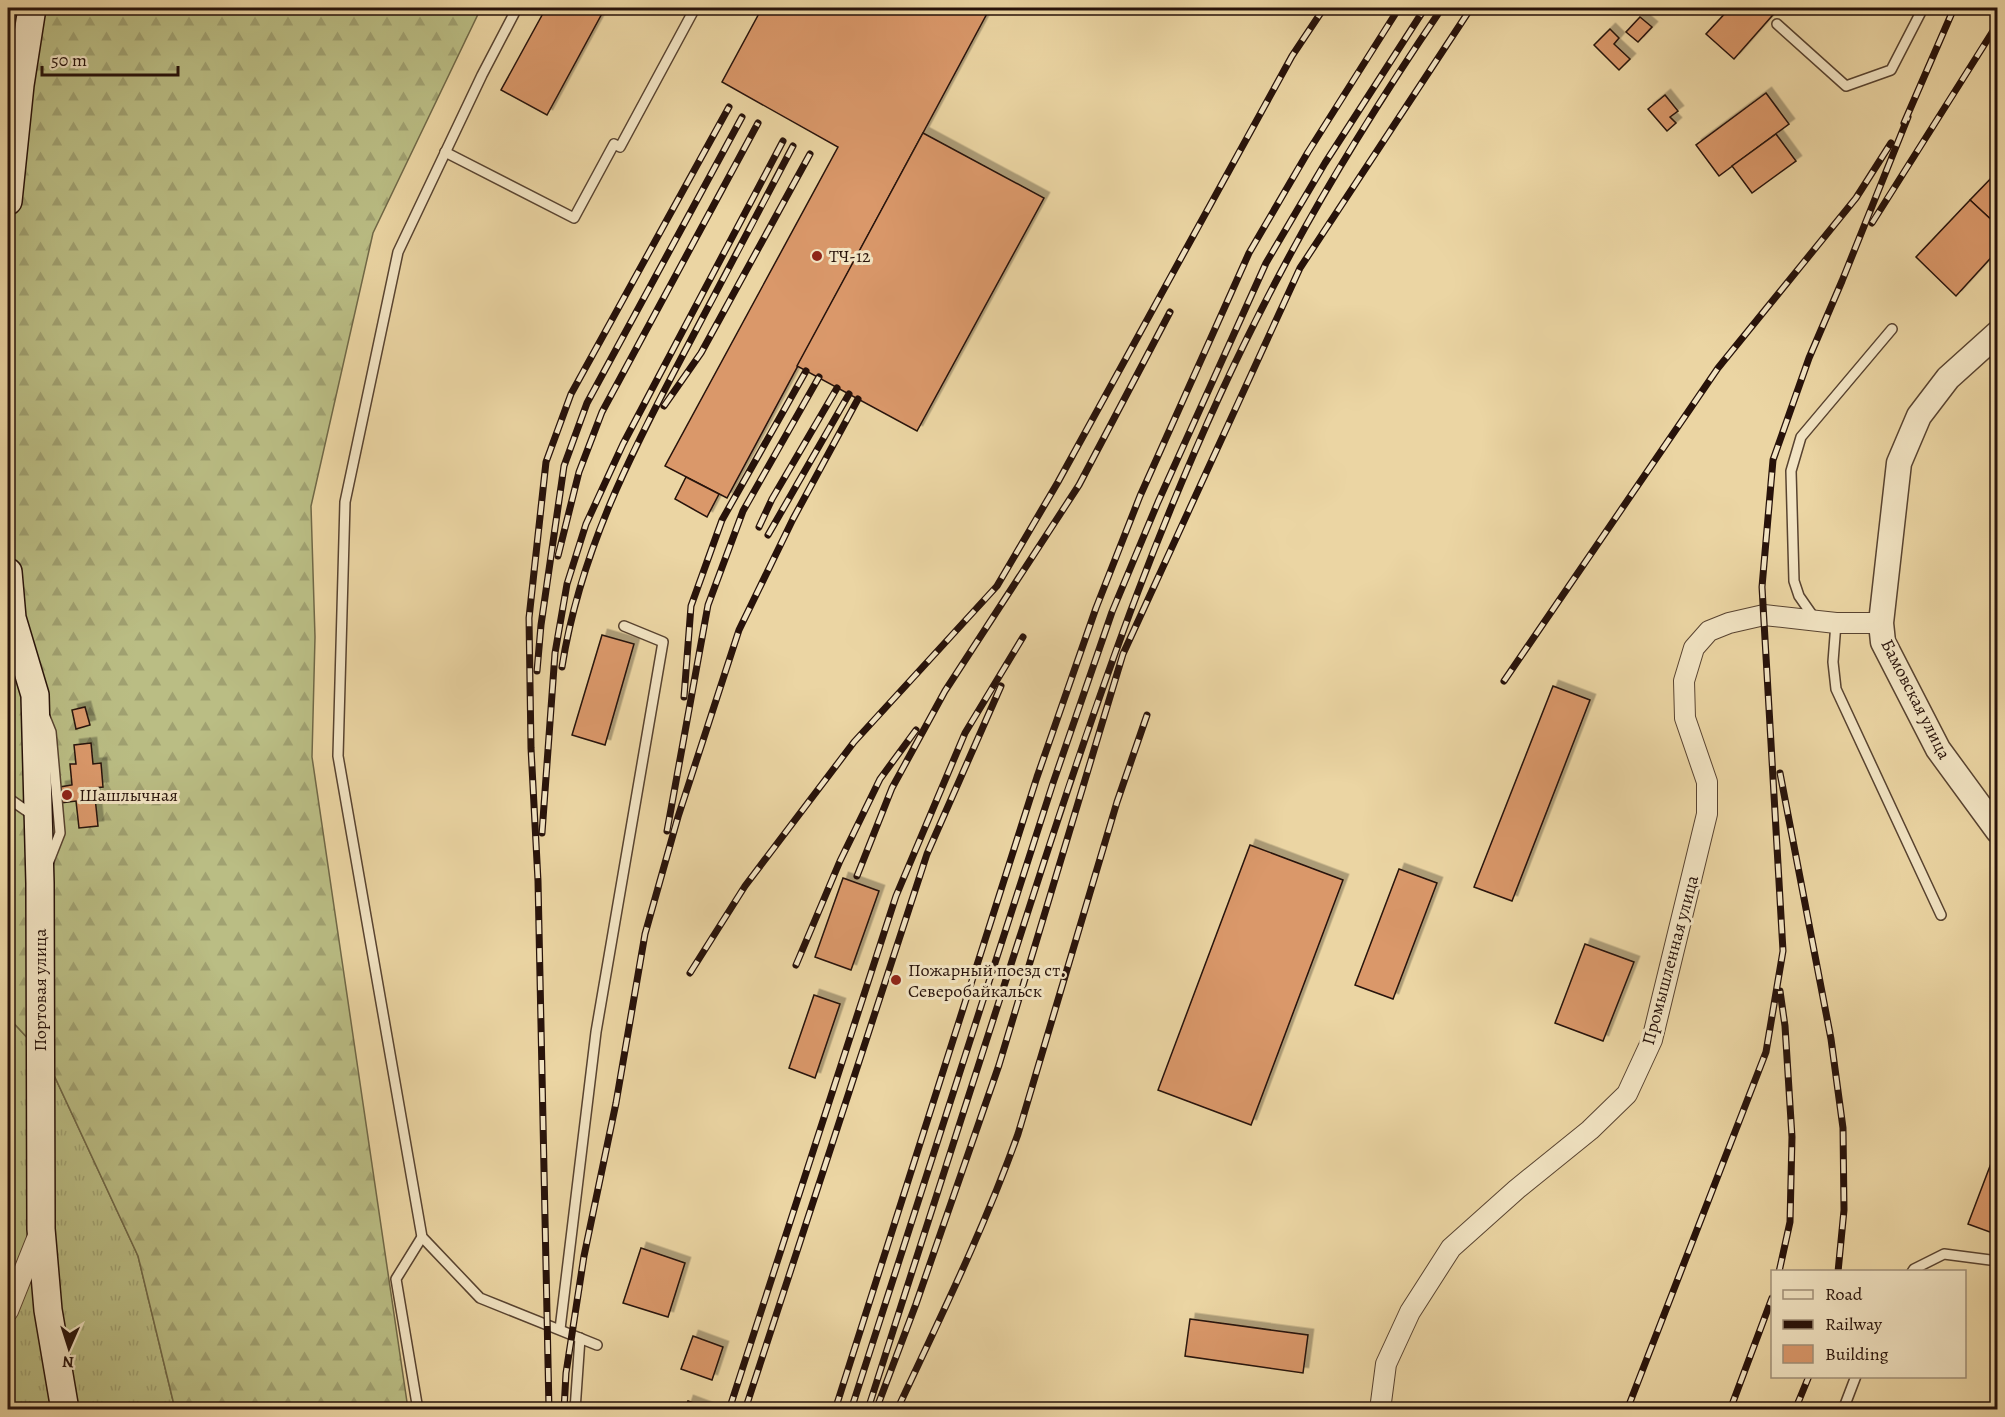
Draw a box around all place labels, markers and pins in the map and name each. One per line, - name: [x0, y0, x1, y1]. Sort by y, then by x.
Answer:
- place label: ТЧ-12: [829, 244, 871, 268]
- marker: ТЧ-12: [810, 249, 824, 263]
- place label: Шашлычная: [79, 783, 178, 807]
- marker: Шашлычная: [60, 788, 74, 802]
- place label: Пожарный поезд ст. Северобайкальск: [908, 958, 1066, 1003]
- marker: Пожарный поезд ст. Северобайкальск: [889, 973, 903, 987]

